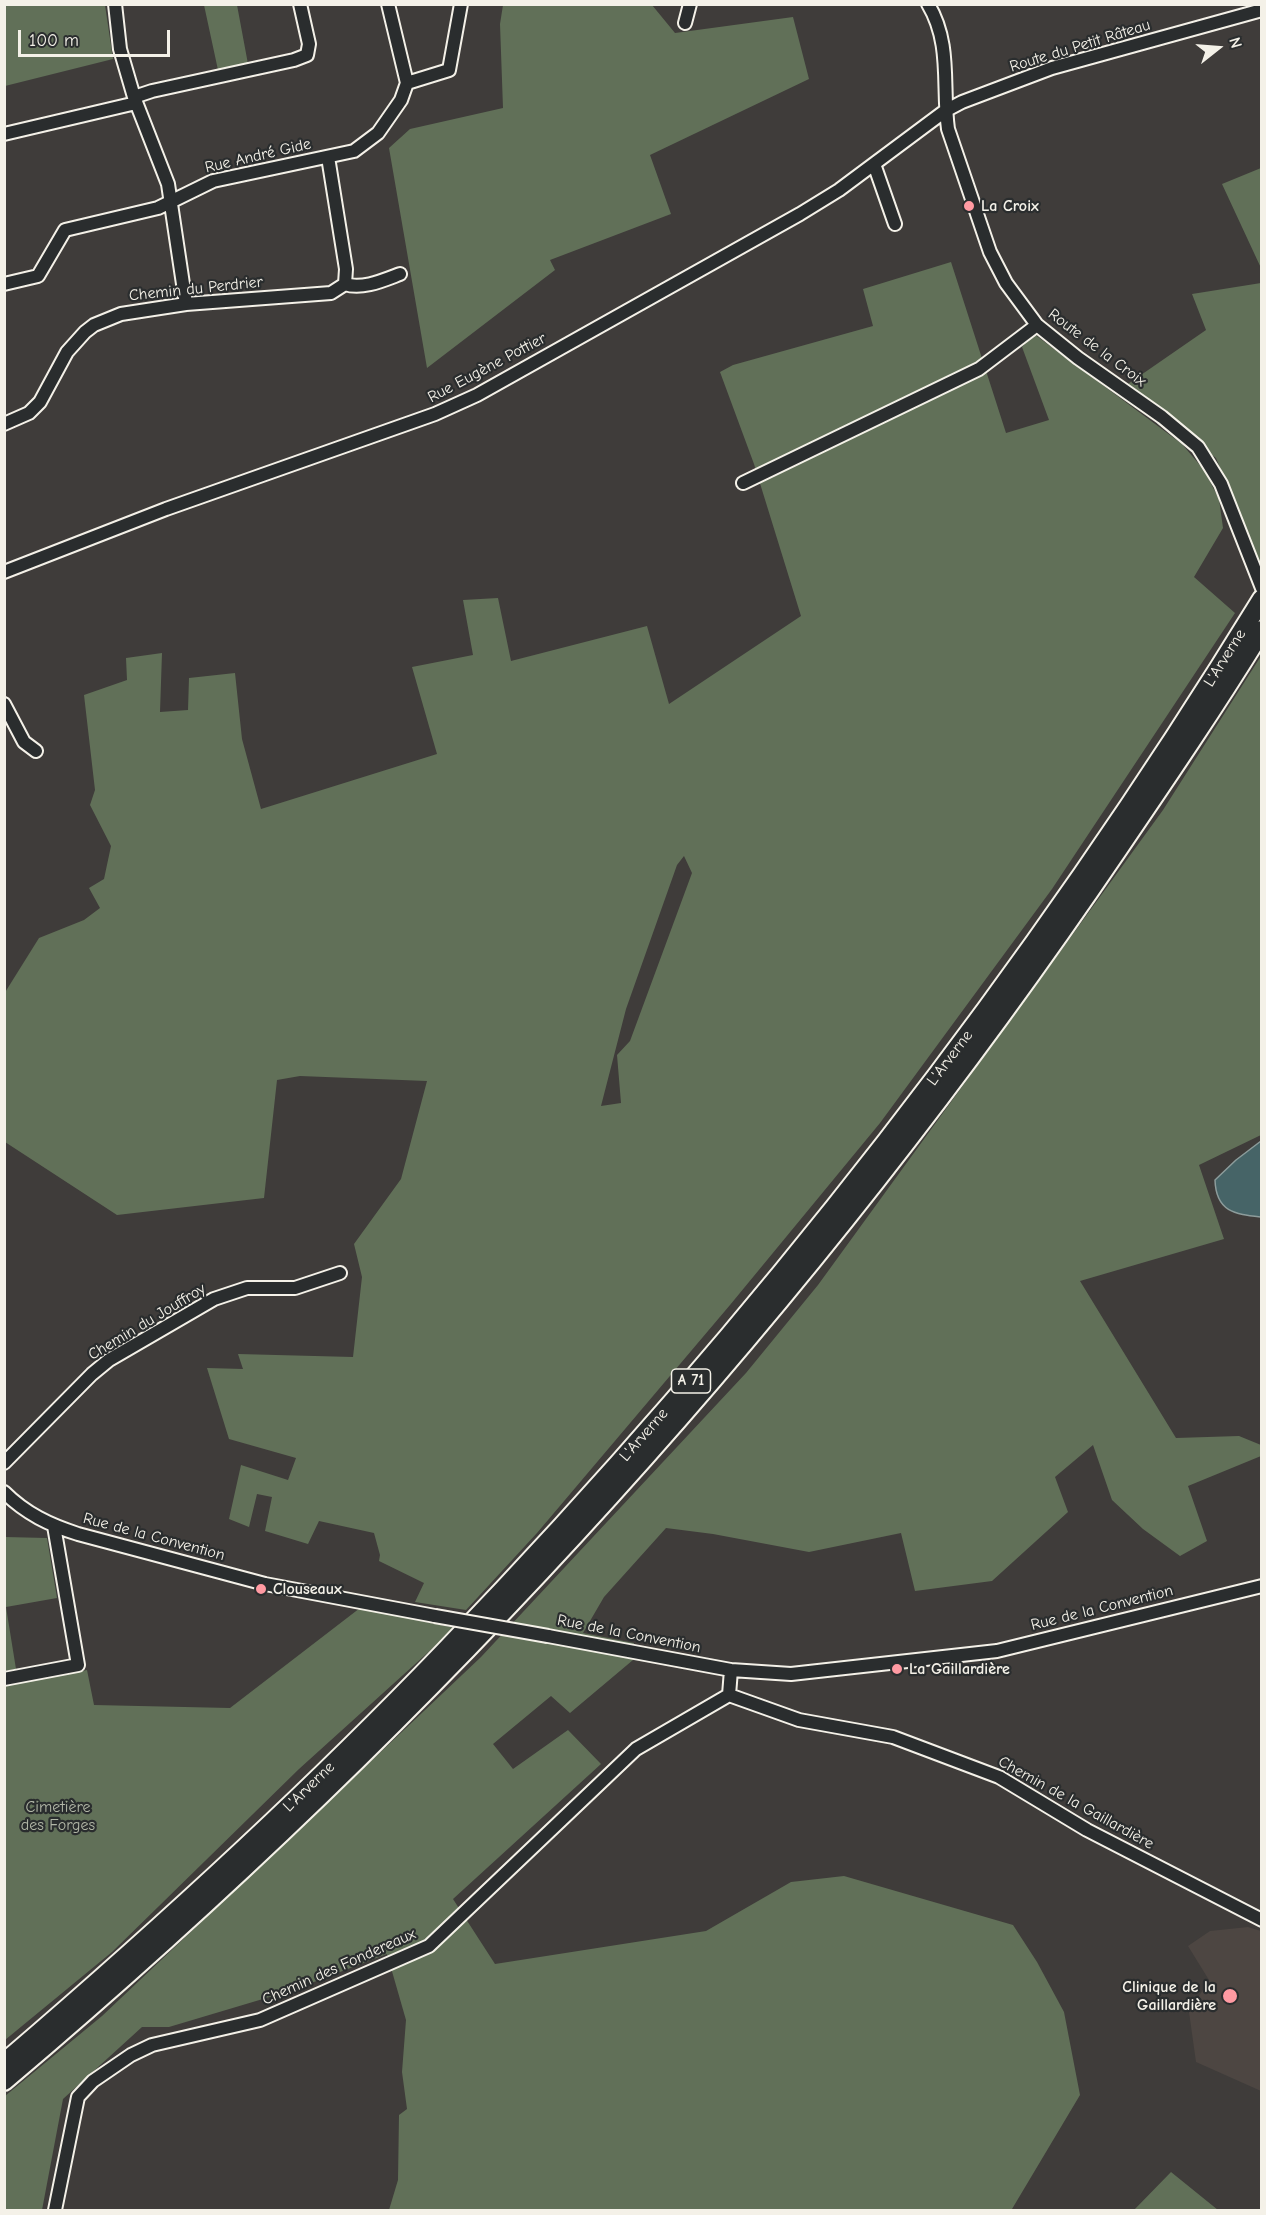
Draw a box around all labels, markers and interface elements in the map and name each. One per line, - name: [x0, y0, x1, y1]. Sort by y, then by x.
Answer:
- street label: Route du Petit Râteau: [1007, 15, 1153, 77]
- scale bar: [21, 18, 172, 56]
- north arrow: [1188, 18, 1248, 78]
- text: 100 m: [29, 30, 79, 51]
- text: N: [1225, 35, 1245, 50]
- street label: Rue André Gide: [203, 134, 313, 178]
- place label: La Croix: [981, 196, 1039, 216]
- marker: La Croix: [962, 199, 976, 213]
- street label: Chemin du Perdrier: [128, 272, 264, 306]
- street label: Route de la Croix: [1044, 305, 1150, 391]
- street label: Rue Eugène Pottier: [425, 329, 549, 407]
- street label: L'Arverne: [1200, 626, 1250, 690]
- street label: L'Arverne: [923, 1027, 977, 1089]
- street label: Chemin du Jouffroy: [85, 1279, 209, 1365]
- road number: A 71: [672, 1369, 710, 1393]
- street label: L'Arverne: [616, 1404, 672, 1466]
- street label: Rue de la Convention: [81, 1509, 227, 1565]
- place label: Clouseaux: [273, 1579, 342, 1599]
- street label: Rue de la Convention: [1029, 1581, 1175, 1635]
- marker: Clouseaux: [254, 1582, 268, 1596]
- street label: Rue de la Convention: [556, 1611, 702, 1657]
- place label: La Gaillardière: [909, 1659, 1010, 1679]
- marker: La Gaillardière: [890, 1662, 904, 1676]
- street label: Chemin de la Gaillardière: [995, 1752, 1157, 1854]
- street label: L'Arverne: [279, 1758, 339, 1816]
- park label: Cimetière des Forges: [21, 1797, 95, 1835]
- street label: Chemin des Fondereaux: [259, 1924, 419, 2010]
- place label: Clinique de la Gaillardière: [1122, 1977, 1216, 2015]
- marker: Clinique de la Gaillardière: [1221, 1987, 1239, 2005]

